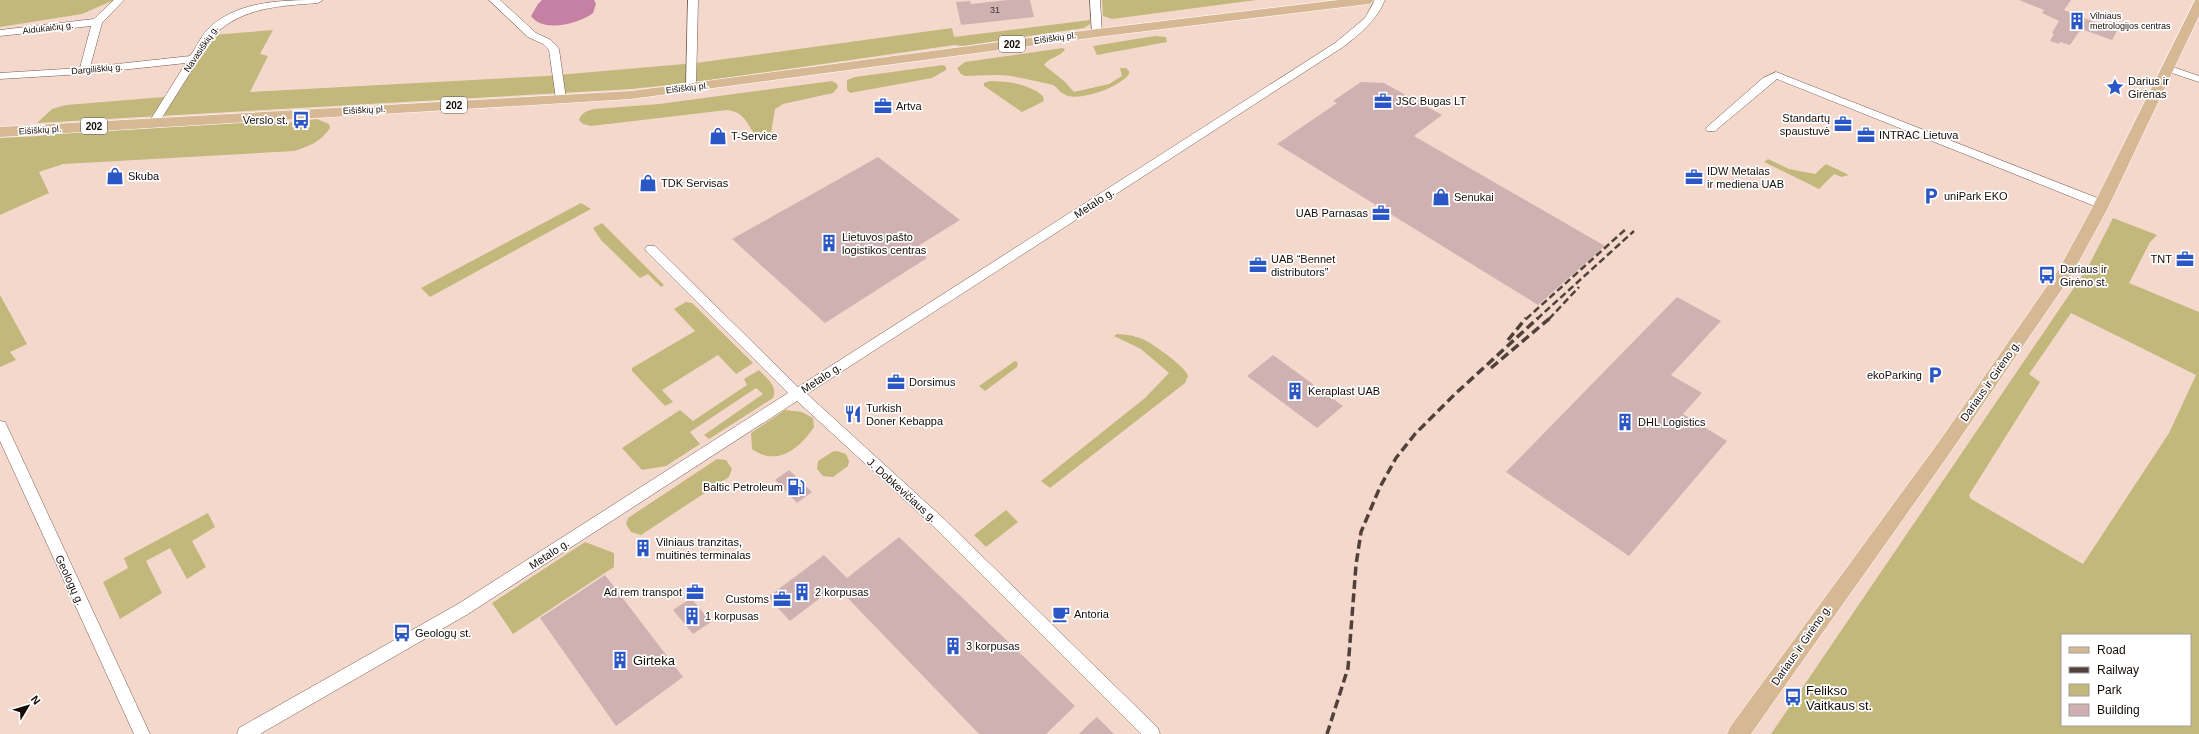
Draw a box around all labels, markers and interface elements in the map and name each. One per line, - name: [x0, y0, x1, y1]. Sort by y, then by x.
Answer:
- house number: 31: [990, 5, 1000, 15]
- building icon: Vilniaus metrologijos centras: [2067, 11, 2087, 31]
- place label: Vilniaus metrologijos centras: [2090, 11, 2171, 31]
- street label: Aidukaičių g.: [22, 20, 74, 36]
- street label: Navasiškių g.: [182, 24, 220, 74]
- street label: Eišiškių pl.: [1033, 30, 1077, 46]
- road number: 202: [999, 36, 1025, 52]
- street label: Dargiliškių g.: [71, 62, 123, 76]
- place label: Darius ir Girėnas: [2128, 75, 2169, 100]
- place icon: Darius ir Girėnas: [2105, 77, 2125, 97]
- street label: Eišiškių pl.: [665, 80, 709, 96]
- office icon: JSC Bugas LT: [1373, 91, 1393, 111]
- place label: JSC Bugas LT: [1396, 95, 1466, 107]
- office icon: Artva: [873, 96, 893, 116]
- road number: 202: [441, 97, 467, 113]
- place label: Artva: [896, 100, 923, 112]
- street label: Eišiškių pl.: [343, 104, 385, 116]
- bus stop icon: Verslo st.: [291, 110, 311, 130]
- place label: Standartų spaustuvė: [1780, 112, 1830, 137]
- place label: Verslo st.: [243, 114, 288, 126]
- office icon: Standartų spaustuvė: [1833, 114, 1853, 134]
- road number: 202: [81, 118, 107, 134]
- street label: Eišiškių pl.: [18, 124, 62, 136]
- office icon: INTRAC Lietuva: [1856, 125, 1876, 145]
- shop icon: T-Service: [708, 126, 728, 146]
- place label: INTRAC Lietuva: [1879, 129, 1959, 141]
- place label: T-Service: [731, 130, 777, 142]
- place label: IDW Metalas ir mediena UAB: [1707, 165, 1784, 190]
- shop icon: Skuba: [105, 166, 125, 186]
- office icon: IDW Metalas ir mediena UAB: [1684, 167, 1704, 187]
- place label: Skuba: [128, 170, 160, 182]
- shop icon: TDK Servisas: [638, 173, 658, 193]
- place label: TDK Servisas: [661, 177, 729, 189]
- street label: Metalo g.: [1072, 186, 1116, 220]
- parking icon: uniPark EKO: [1921, 186, 1941, 206]
- shop icon: Senukai: [1431, 187, 1451, 207]
- place label: uniPark EKO: [1944, 190, 2008, 202]
- place label: Senukai: [1454, 191, 1494, 203]
- office icon: UAB Parnasas: [1371, 203, 1391, 223]
- place label: UAB Parnasas: [1296, 207, 1368, 219]
- place label: Lietuvos pašto logistikos centras: [842, 231, 927, 256]
- building icon: Lietuvos pašto logistikos centras: [819, 233, 839, 253]
- office icon: TNT: [2175, 249, 2195, 269]
- place label: UAB “Bennet distributors”: [1271, 253, 1335, 278]
- place label: TNT: [2151, 253, 2172, 265]
- office icon: UAB “Bennet distributors”: [1248, 255, 1268, 275]
- place label: Dariaus ir Girėno st.: [2060, 263, 2108, 288]
- bus stop icon: Dariaus ir Girėno st.: [2037, 265, 2057, 285]
- street label: Dariaus ir Girėno g.: [1958, 338, 2022, 424]
- street label: Metalo g.: [799, 361, 843, 395]
- parking icon: ekoParking: [1925, 365, 1945, 385]
- place label: ekoParking: [1867, 369, 1922, 381]
- office icon: Dorsimus: [886, 372, 906, 392]
- place label: Dorsimus: [909, 376, 956, 388]
- building icon: Keraplast UAB: [1285, 381, 1305, 401]
- place label: Keraplast UAB: [1308, 385, 1380, 397]
- place label: Turkish Doner Kebappa: [866, 402, 944, 427]
- restaurant icon: Turkish Doner Kebappa: [843, 404, 863, 424]
- building icon: DHL Logistics: [1615, 412, 1635, 432]
- place label: DHL Logistics: [1638, 416, 1706, 428]
- street label: J. Dobkevičiaus g.: [865, 456, 939, 524]
- fuel station icon: Baltic Petroleum: [786, 477, 806, 497]
- place label: Baltic Petroleum: [703, 481, 783, 493]
- place label: Vilniaus tranzitas, muitinės terminalas: [656, 536, 751, 561]
- street label: Metalo g.: [527, 537, 571, 571]
- building icon: Vilniaus tranzitas, muitinės terminalas: [633, 538, 653, 558]
- street label: Geologų g.: [53, 553, 87, 607]
- office icon: Ad rem transpot: [685, 582, 705, 602]
- building icon: 2 korpusas: [792, 582, 812, 602]
- place label: Ad rem transpot: [604, 586, 682, 598]
- place label: 2 korpusas: [815, 586, 869, 598]
- office icon: Customs: [772, 589, 792, 609]
- place label: Customs: [726, 593, 769, 605]
- street label: Dariaus ir Girėno g.: [1769, 602, 1833, 688]
- cafe icon: Antoria: [1051, 604, 1071, 624]
- building icon: 1 korpusas: [682, 606, 702, 626]
- place label: Antoria: [1074, 608, 1110, 620]
- place label: 1 korpusas: [705, 610, 759, 622]
- bus stop icon: Geologų st.: [392, 623, 412, 643]
- place label: Geologų st.: [415, 627, 471, 639]
- legend: [2061, 634, 2191, 726]
- building icon: 3 korpusas: [943, 636, 963, 656]
- place label: 3 korpusas: [966, 640, 1020, 652]
- text: Road: [2097, 643, 2126, 657]
- building icon: Girteka: [610, 650, 630, 670]
- place label: Girteka: [633, 653, 676, 668]
- text: Railway: [2097, 663, 2139, 677]
- place label: Felikso Vaitkaus st.: [1806, 683, 1872, 713]
- text: Park: [2097, 683, 2123, 697]
- north arrow: [8, 686, 48, 726]
- bus stop icon: Felikso Vaitkaus st.: [1783, 687, 1803, 707]
- text: N: [29, 693, 43, 707]
- text: Building: [2097, 703, 2140, 717]

